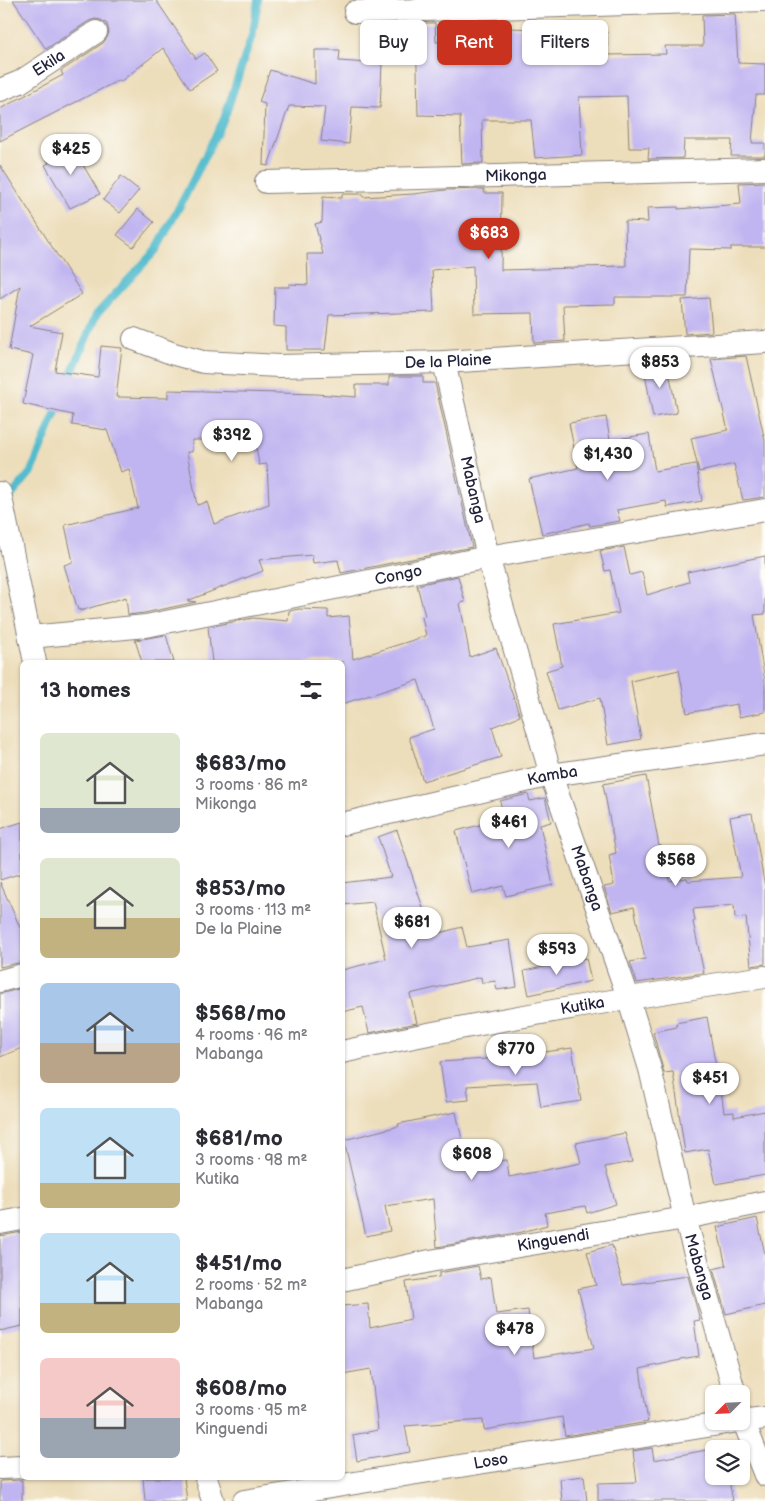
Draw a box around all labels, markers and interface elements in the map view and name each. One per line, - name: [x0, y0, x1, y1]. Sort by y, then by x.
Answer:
- chip: Buy: [360, 20, 427, 65]
- chip: Rent: [437, 20, 512, 65]
- chip: Filters: [522, 20, 608, 65]
- street label: Ekila: [29, 46, 68, 81]
- pin: $425: [41, 134, 101, 176]
- text: $425: [52, 140, 90, 159]
- street label: Mikonga: [485, 165, 547, 186]
- pin: $683: [459, 218, 519, 260]
- text: $683: [469, 224, 509, 243]
- pin: $853: [630, 346, 690, 389]
- street label: De la Plaine: [404, 350, 493, 372]
- text: $853: [641, 353, 679, 372]
- pin: $392: [202, 420, 262, 462]
- text: $392: [213, 426, 251, 445]
- pin: $1,430: [567, 438, 649, 481]
- text: $1,430: [583, 445, 633, 464]
- street label: Mabanga: [456, 454, 490, 525]
- street label: Congo: [373, 561, 424, 589]
- icon: filters: [297, 676, 325, 704]
- text: 13 homes: [40, 678, 131, 703]
- text: $683/mo: [195, 751, 286, 776]
- icon: home: [80, 753, 140, 813]
- street label: Kamba: [525, 762, 579, 790]
- text: 3 rooms · 86 m²: [195, 776, 308, 795]
- text: Mikonga: [195, 795, 257, 814]
- pin: $461: [479, 806, 539, 849]
- text: $461: [491, 813, 527, 832]
- street label: Mabanga: [567, 843, 607, 914]
- pin: $568: [646, 844, 706, 887]
- text: $568: [656, 851, 696, 870]
- text: $853/mo: [195, 876, 286, 901]
- icon: home: [80, 878, 140, 938]
- text: 3 rooms · 113 m²: [195, 901, 311, 920]
- pin: $681: [382, 906, 442, 949]
- text: $681: [394, 913, 430, 932]
- text: De la Plaine: [195, 920, 282, 939]
- pin: $593: [527, 934, 587, 976]
- text: $593: [538, 940, 576, 959]
- street label: Kutika: [559, 993, 606, 1019]
- text: $568/mo: [195, 1001, 286, 1026]
- icon: home: [80, 1003, 140, 1063]
- text: 4 rooms · 96 m²: [195, 1026, 308, 1045]
- pin: $770: [486, 1034, 546, 1076]
- text: $770: [497, 1040, 535, 1059]
- text: Mabanga: [195, 1045, 263, 1064]
- pin: $451: [680, 1062, 740, 1105]
- text: $451: [692, 1069, 728, 1088]
- text: $681/mo: [195, 1126, 283, 1151]
- icon: home: [80, 1128, 140, 1188]
- pin: $608: [442, 1138, 502, 1181]
- text: $608: [452, 1145, 492, 1164]
- text: 3 rooms · 98 m²: [195, 1151, 307, 1170]
- text: Kutika: [195, 1170, 239, 1189]
- street label: Kinguendi: [516, 1225, 591, 1256]
- street label: Mabanga: [680, 1231, 717, 1302]
- text: $451/mo: [195, 1251, 282, 1276]
- icon: home: [80, 1253, 140, 1313]
- text: 2 rooms · 52 m²: [195, 1276, 307, 1295]
- text: Mabanga: [195, 1295, 263, 1314]
- pin: $478: [485, 1314, 545, 1356]
- text: $478: [496, 1320, 534, 1339]
- text: $608/mo: [195, 1376, 287, 1401]
- icon: home: [80, 1378, 140, 1438]
- north arrow: [705, 1385, 750, 1430]
- map controls: [705, 1385, 750, 1485]
- text: 3 rooms · 95 m²: [195, 1401, 307, 1420]
- text: Kinguendi: [195, 1420, 268, 1439]
- button: layers: [705, 1440, 750, 1485]
- street label: Loso: [472, 1449, 510, 1473]

